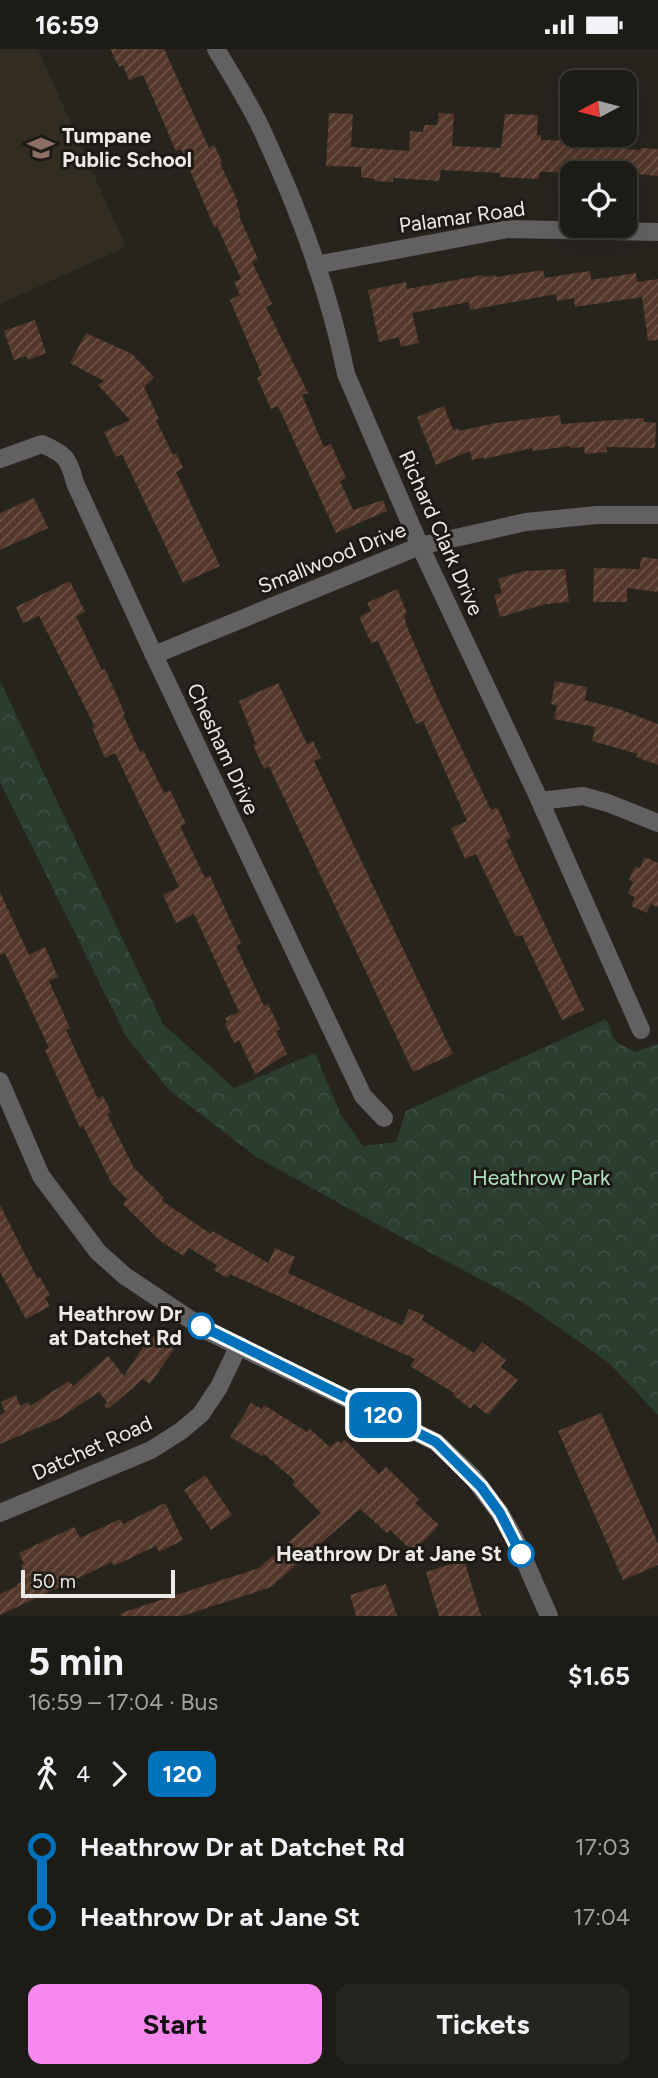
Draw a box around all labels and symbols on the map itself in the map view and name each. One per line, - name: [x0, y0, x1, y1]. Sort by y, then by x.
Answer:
- north arrow: [560, 70, 637, 147]
- place label: Tumpane Public School: [62, 123, 192, 172]
- school or university icon: Tumpane Public School: [26, 133, 56, 163]
- street label: Palamar Road: [397, 195, 527, 238]
- street label: Richard Clark Drive: [394, 446, 489, 619]
- street label: Smallwood Drive: [254, 516, 409, 599]
- street label: Chesham Drive: [182, 679, 265, 818]
- park label: Heathrow Park: [472, 1165, 611, 1190]
- place label: Heathrow Dr at Datchet Rd: [49, 1301, 182, 1350]
- marker: Heathrow Dr at Datchet Rd: [188, 1313, 214, 1339]
- line badge: 120: [343, 1392, 423, 1438]
- street label: Datchet Road: [28, 1410, 156, 1485]
- place label: Heathrow Dr at Jane St: [276, 1541, 502, 1566]
- marker: Heathrow Dr at Jane St: [508, 1541, 534, 1567]
- scale bar: [21, 1567, 175, 1599]

